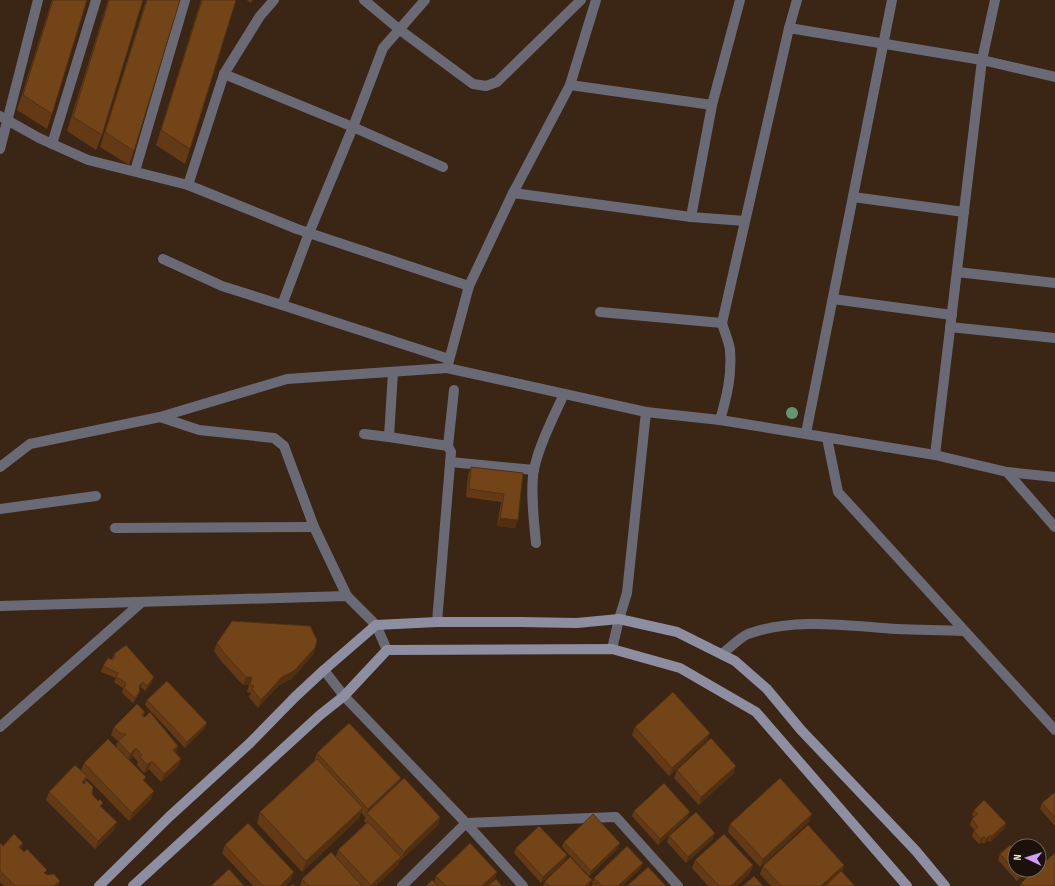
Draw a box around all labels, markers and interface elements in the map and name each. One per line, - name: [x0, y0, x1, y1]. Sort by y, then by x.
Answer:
- north arrow: [1007, 838, 1047, 878]
- text: N: [1011, 854, 1024, 861]

